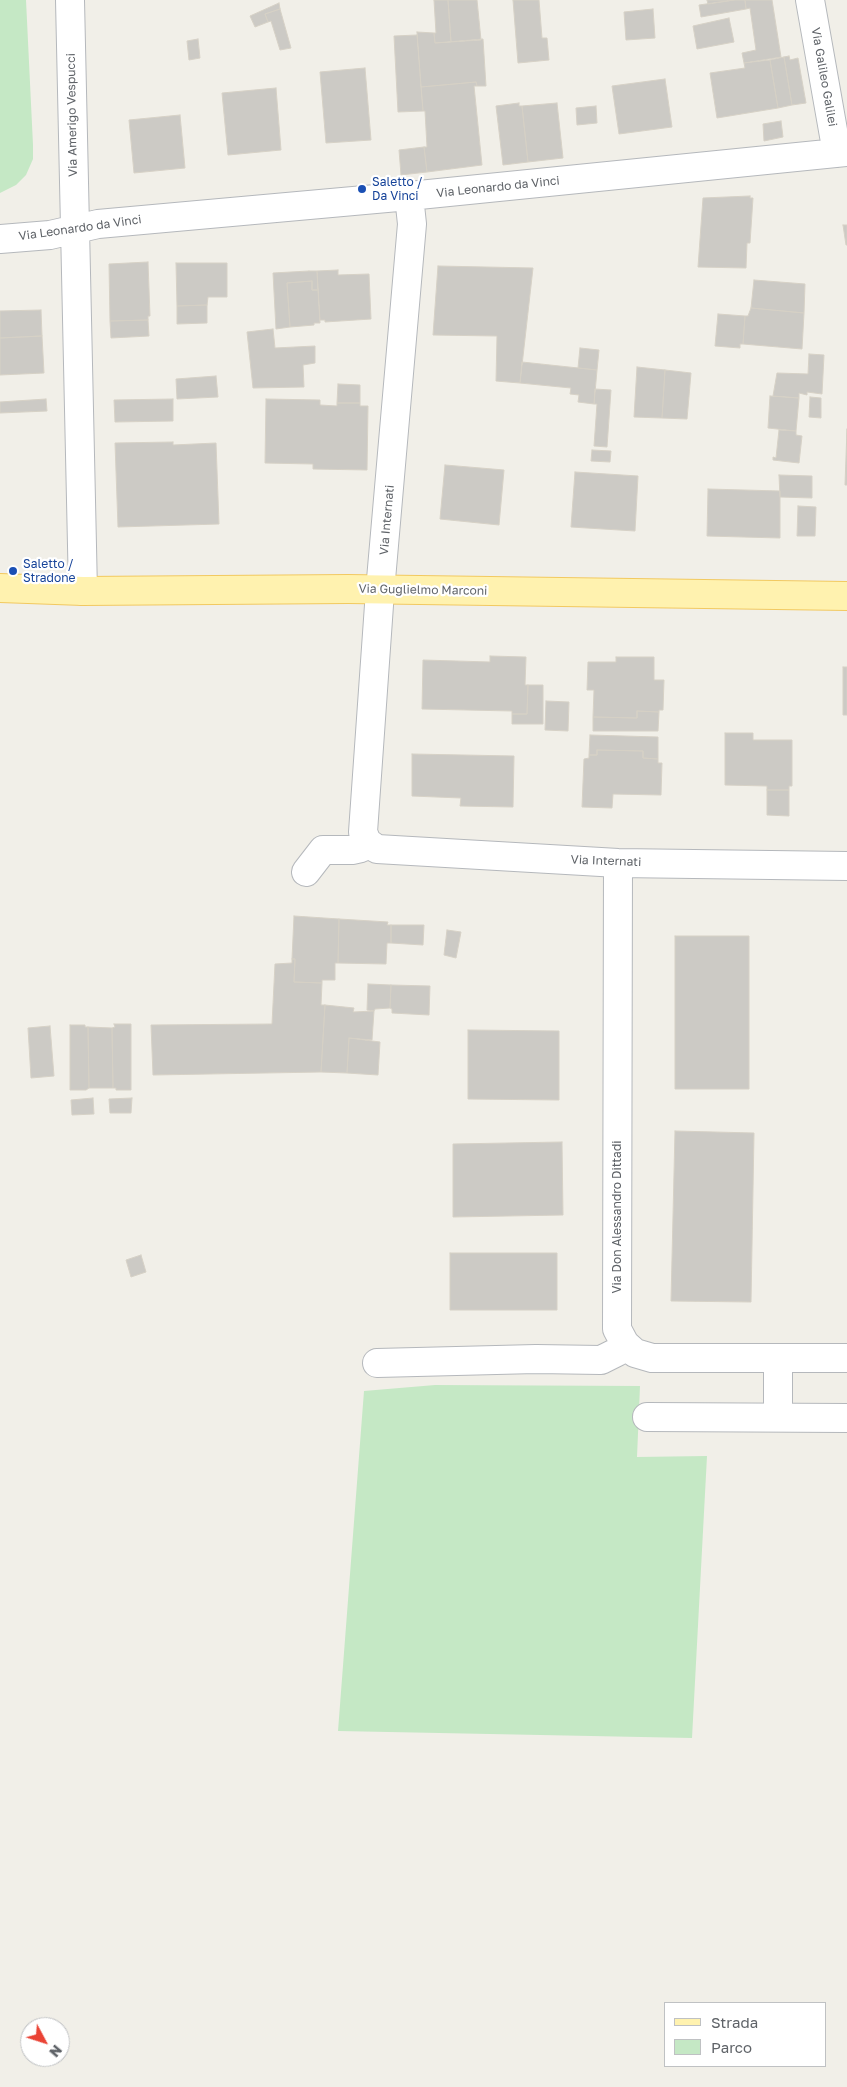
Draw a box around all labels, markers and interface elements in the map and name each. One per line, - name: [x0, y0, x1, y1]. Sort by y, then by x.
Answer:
- street label: Via Galileo Galilei: [808, 26, 840, 128]
- street label: Via Amerigo Vespucci: [64, 53, 80, 177]
- street label: Via Leonardo da Vinci: [436, 173, 560, 201]
- place label: Saletto / Da Vinci: [372, 175, 423, 203]
- marker: Saletto / Da Vinci: [356, 183, 368, 195]
- street label: Via Leonardo da Vinci: [18, 212, 142, 244]
- street label: Via Internati: [377, 484, 397, 556]
- place label: Saletto / Stradone: [23, 557, 75, 585]
- marker: Saletto / Stradone: [7, 565, 19, 577]
- street label: Via Guglielmo Marconi: [358, 582, 488, 598]
- street label: Via Internati: [570, 853, 642, 869]
- street label: Via Don Alessandro Dittadi: [610, 1141, 624, 1293]
- legend: [664, 2002, 827, 2067]
- text: Strada: [711, 2013, 758, 2031]
- north arrow: [20, 2017, 70, 2067]
- text: Parco: [711, 2038, 752, 2056]
- text: N: [46, 2042, 66, 2061]

